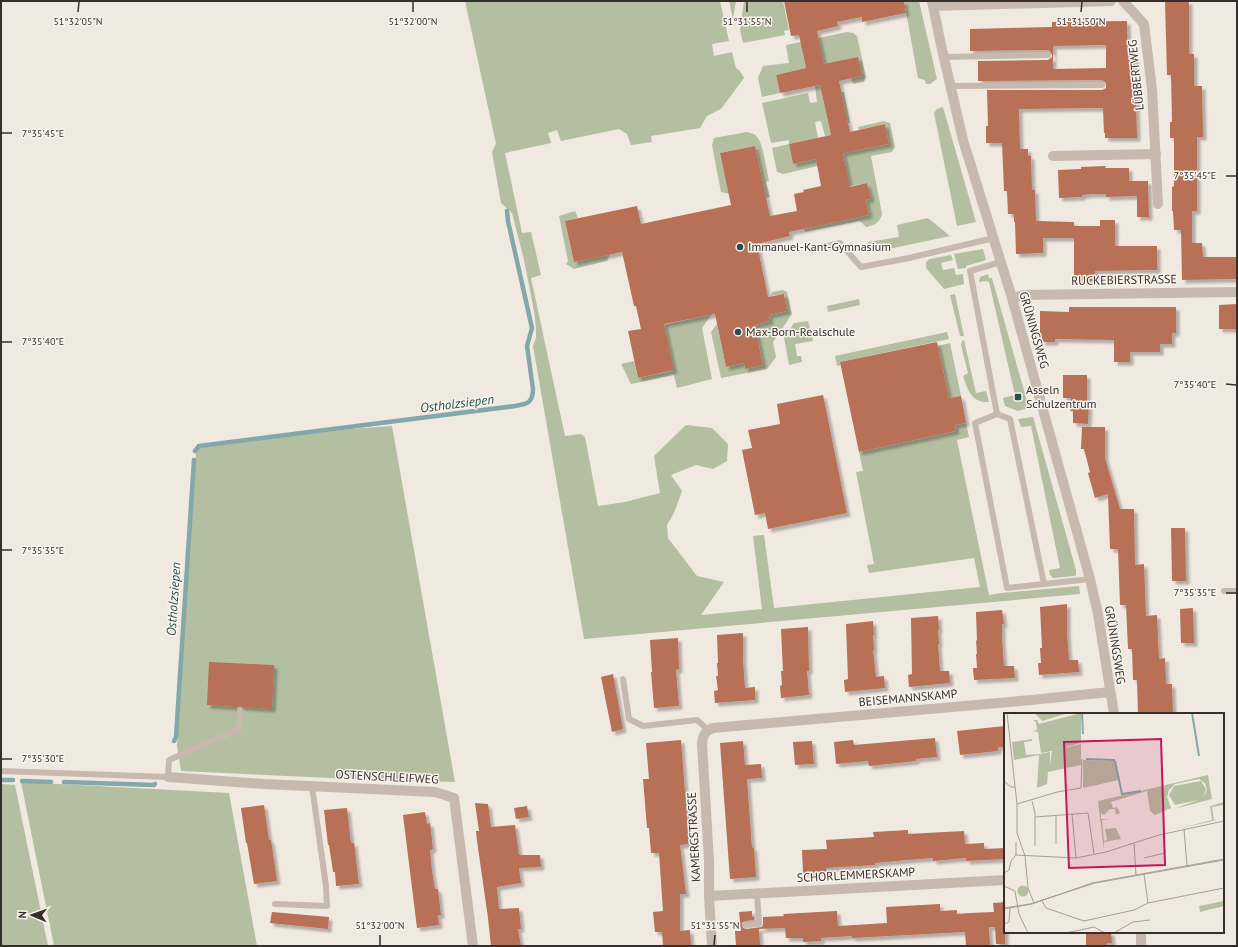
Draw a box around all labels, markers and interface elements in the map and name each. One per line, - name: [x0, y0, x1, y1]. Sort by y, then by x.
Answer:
- text: 51°32'05"N: [53, 15, 103, 28]
- text: 51°32'00"N: [388, 15, 438, 28]
- text: 51°31'55"N: [722, 15, 772, 28]
- text: 51°31'50"N: [1056, 15, 1106, 28]
- street label: LÜBBERTWEG: [1124, 39, 1147, 111]
- text: 7°35'45"E: [22, 127, 64, 140]
- text: 7°35'45"E: [1174, 169, 1216, 182]
- place label: Immanuel-Kant-Gymnasium: [748, 239, 891, 254]
- marker: Immanuel-Kant-Gymnasium: [735, 242, 745, 252]
- street label: RUCKEBIERSTRASSE: [1071, 271, 1177, 288]
- street label: GRÜNINGSWEG: [1016, 290, 1053, 370]
- place label: Max-Born-Realschule: [746, 324, 855, 339]
- marker: Max-Born-Realschule: [733, 327, 743, 337]
- text: 7°35'40"E: [22, 335, 64, 348]
- text: 7°35'40"E: [1174, 378, 1216, 391]
- place label: Asseln Schulzentrum: [1026, 382, 1097, 411]
- water label: Ostholzsiepen: [419, 391, 495, 416]
- marker: Asseln Schulzentrum: [1013, 392, 1023, 402]
- text: 7°35'35"E: [22, 544, 64, 557]
- water label: Ostholzsiepen: [162, 561, 185, 637]
- text: 7°35'35"E: [1174, 586, 1216, 599]
- street label: GRÜNINGSWEG: [1102, 605, 1129, 685]
- street label: BEISEMANNSKAMP: [858, 686, 958, 709]
- inset map: [1004, 713, 1224, 933]
- text: 7°35'30"E: [22, 752, 64, 765]
- street label: OSTENSCHLEIFWEG: [335, 766, 439, 787]
- street label: KAMERGSTRASSE: [684, 792, 703, 882]
- street label: SCHORLEMMERSKAMP: [796, 864, 916, 885]
- north arrow: [12, 895, 52, 935]
- text: N: [15, 911, 29, 919]
- text: 51°32'00"N: [355, 919, 405, 932]
- text: 51°31'55"N: [690, 919, 740, 932]

